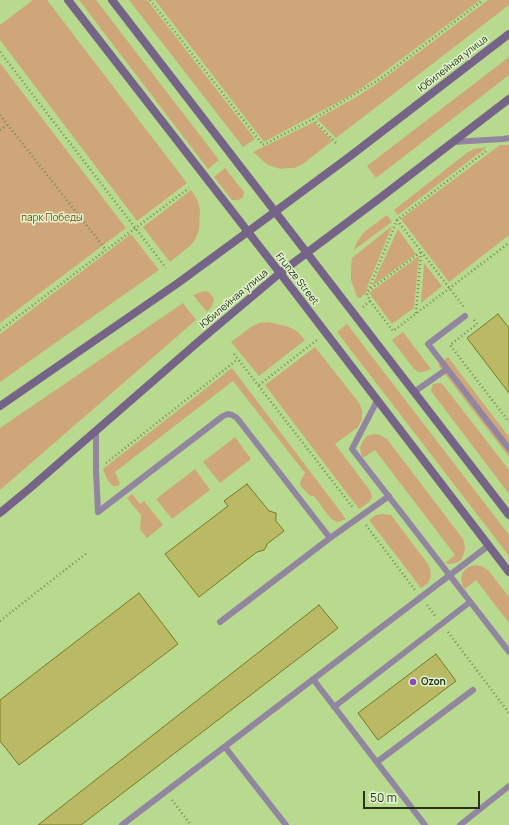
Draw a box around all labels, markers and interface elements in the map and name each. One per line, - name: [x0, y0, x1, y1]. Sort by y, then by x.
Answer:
- street label: Юбилейная улица: [416, 33, 490, 95]
- park label: парк Победы: [21, 212, 83, 224]
- street label: Frunze Street: [273, 251, 321, 307]
- street label: Юбилейная улица: [198, 267, 270, 331]
- place label: Ozon: [421, 676, 446, 688]
- marker: Ozon: [408, 677, 418, 687]
- scale bar: [365, 783, 482, 809]
- text: 50 m: [370, 789, 397, 806]

